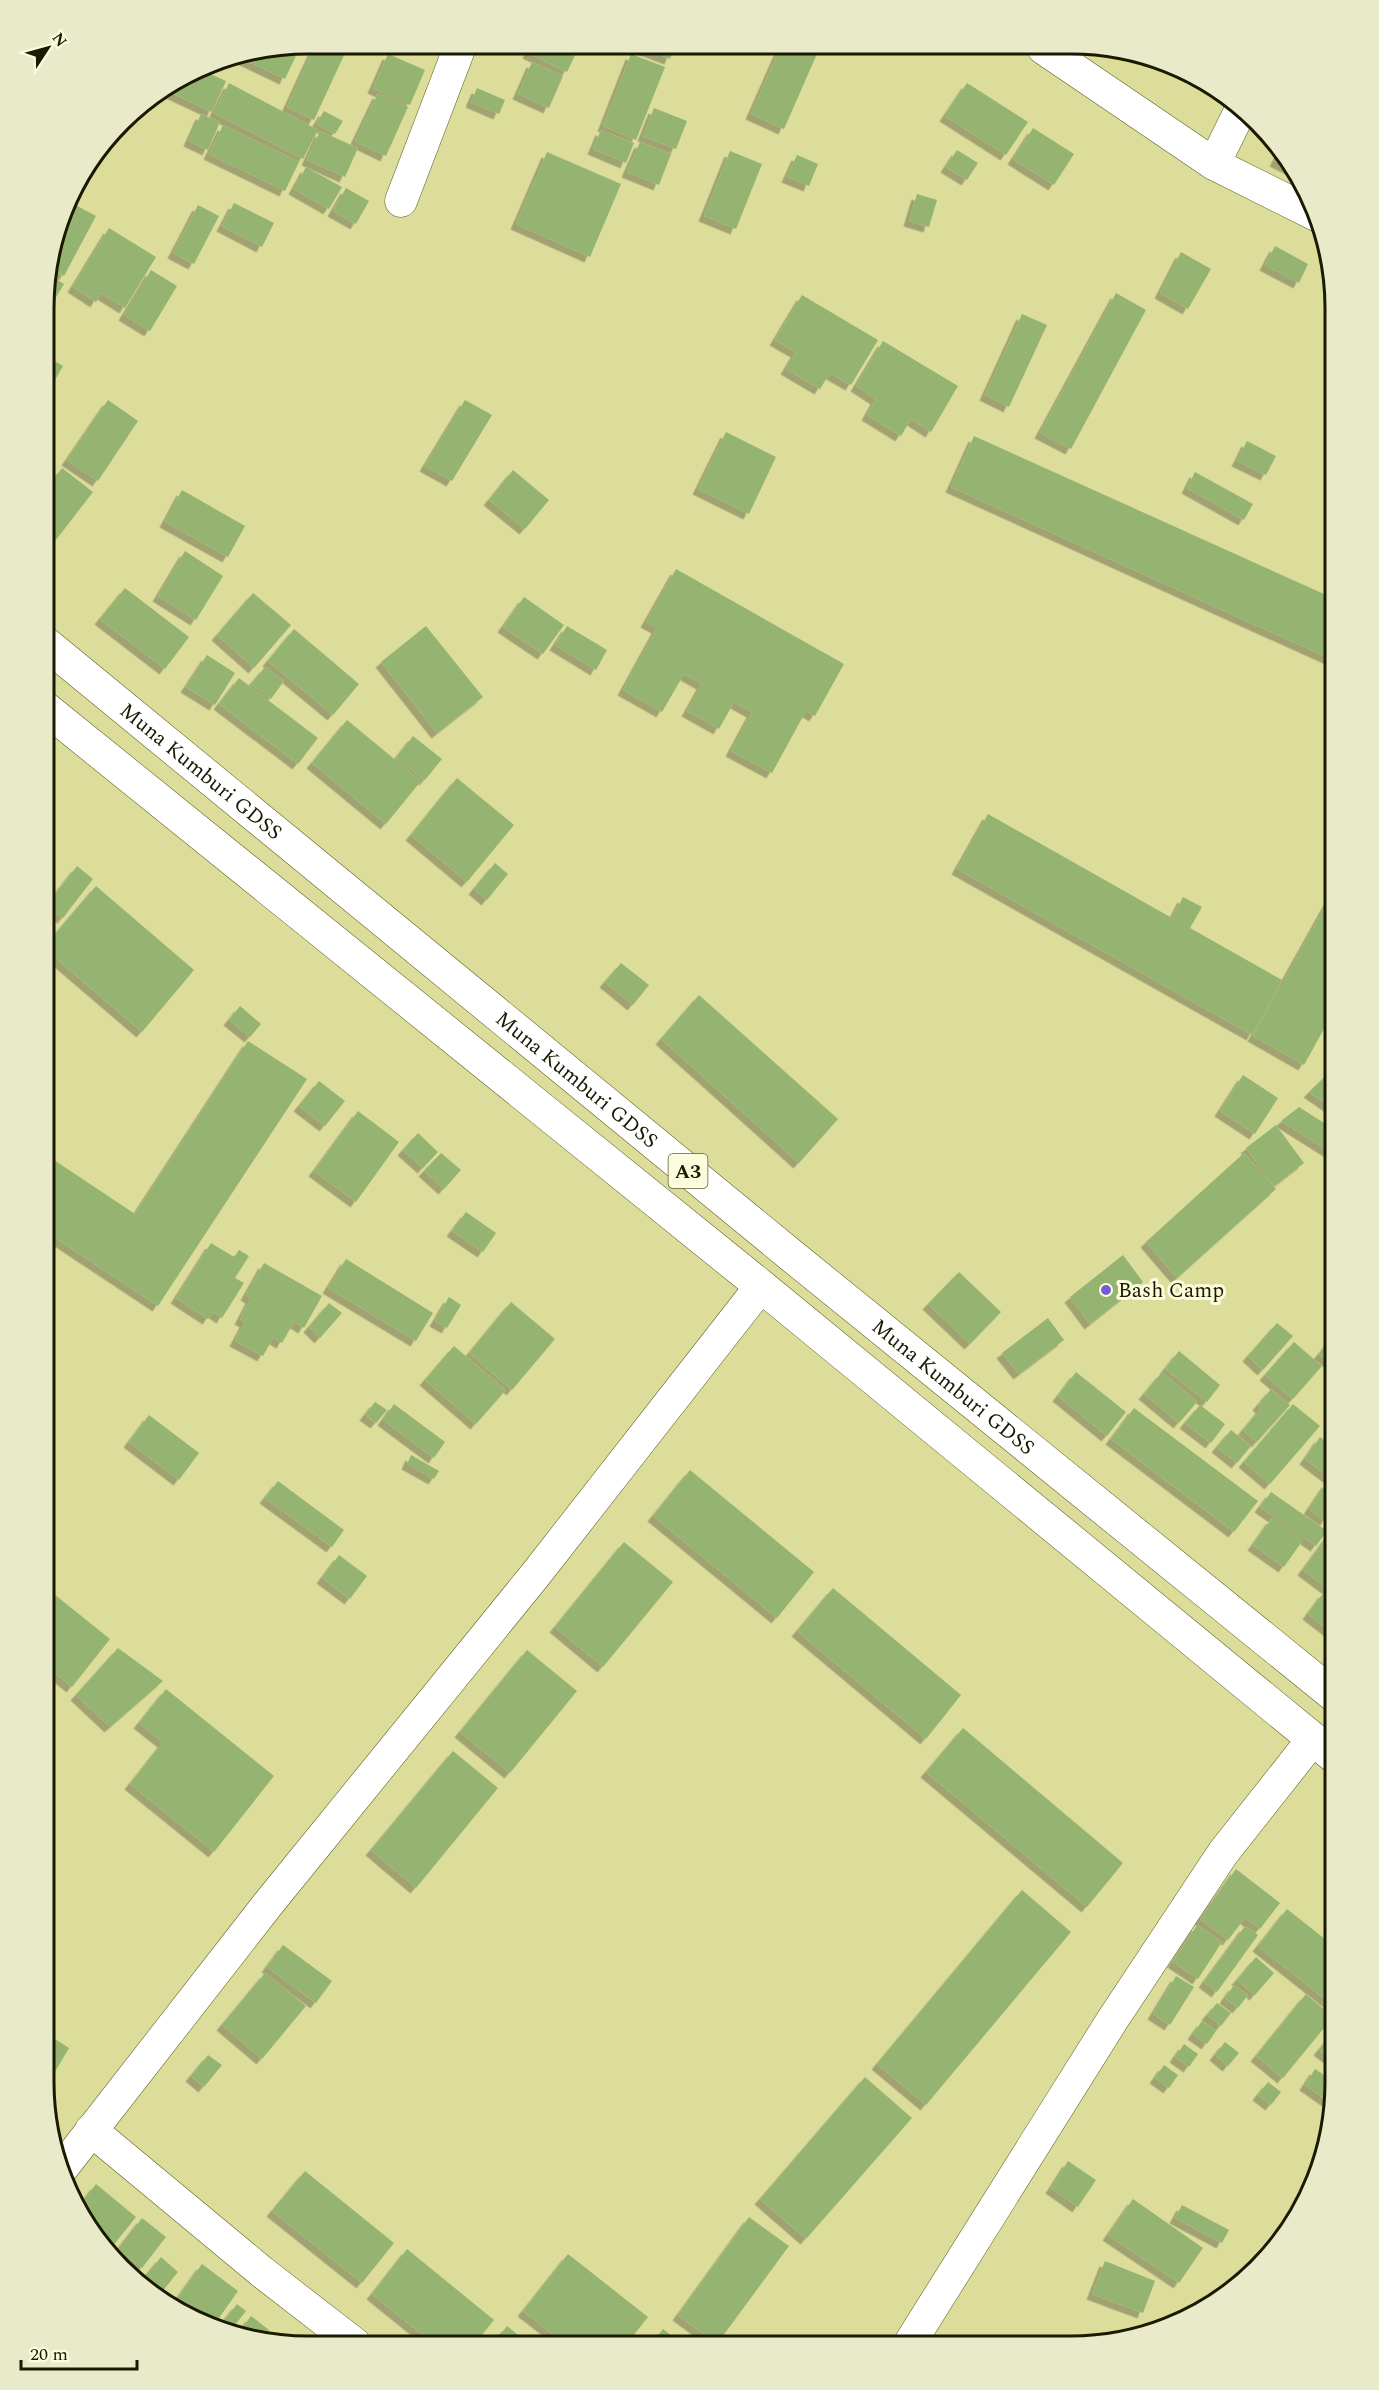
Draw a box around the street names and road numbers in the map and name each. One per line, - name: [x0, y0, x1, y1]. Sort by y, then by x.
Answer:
- street label: Muna Kumburi GDSS: [112, 695, 289, 848]
- street label: Muna Kumburi GDSS: [488, 1004, 664, 1157]
- road number: A3: [668, 1154, 708, 1188]
- street label: Muna Kumburi GDSS: [864, 1311, 1041, 1464]

